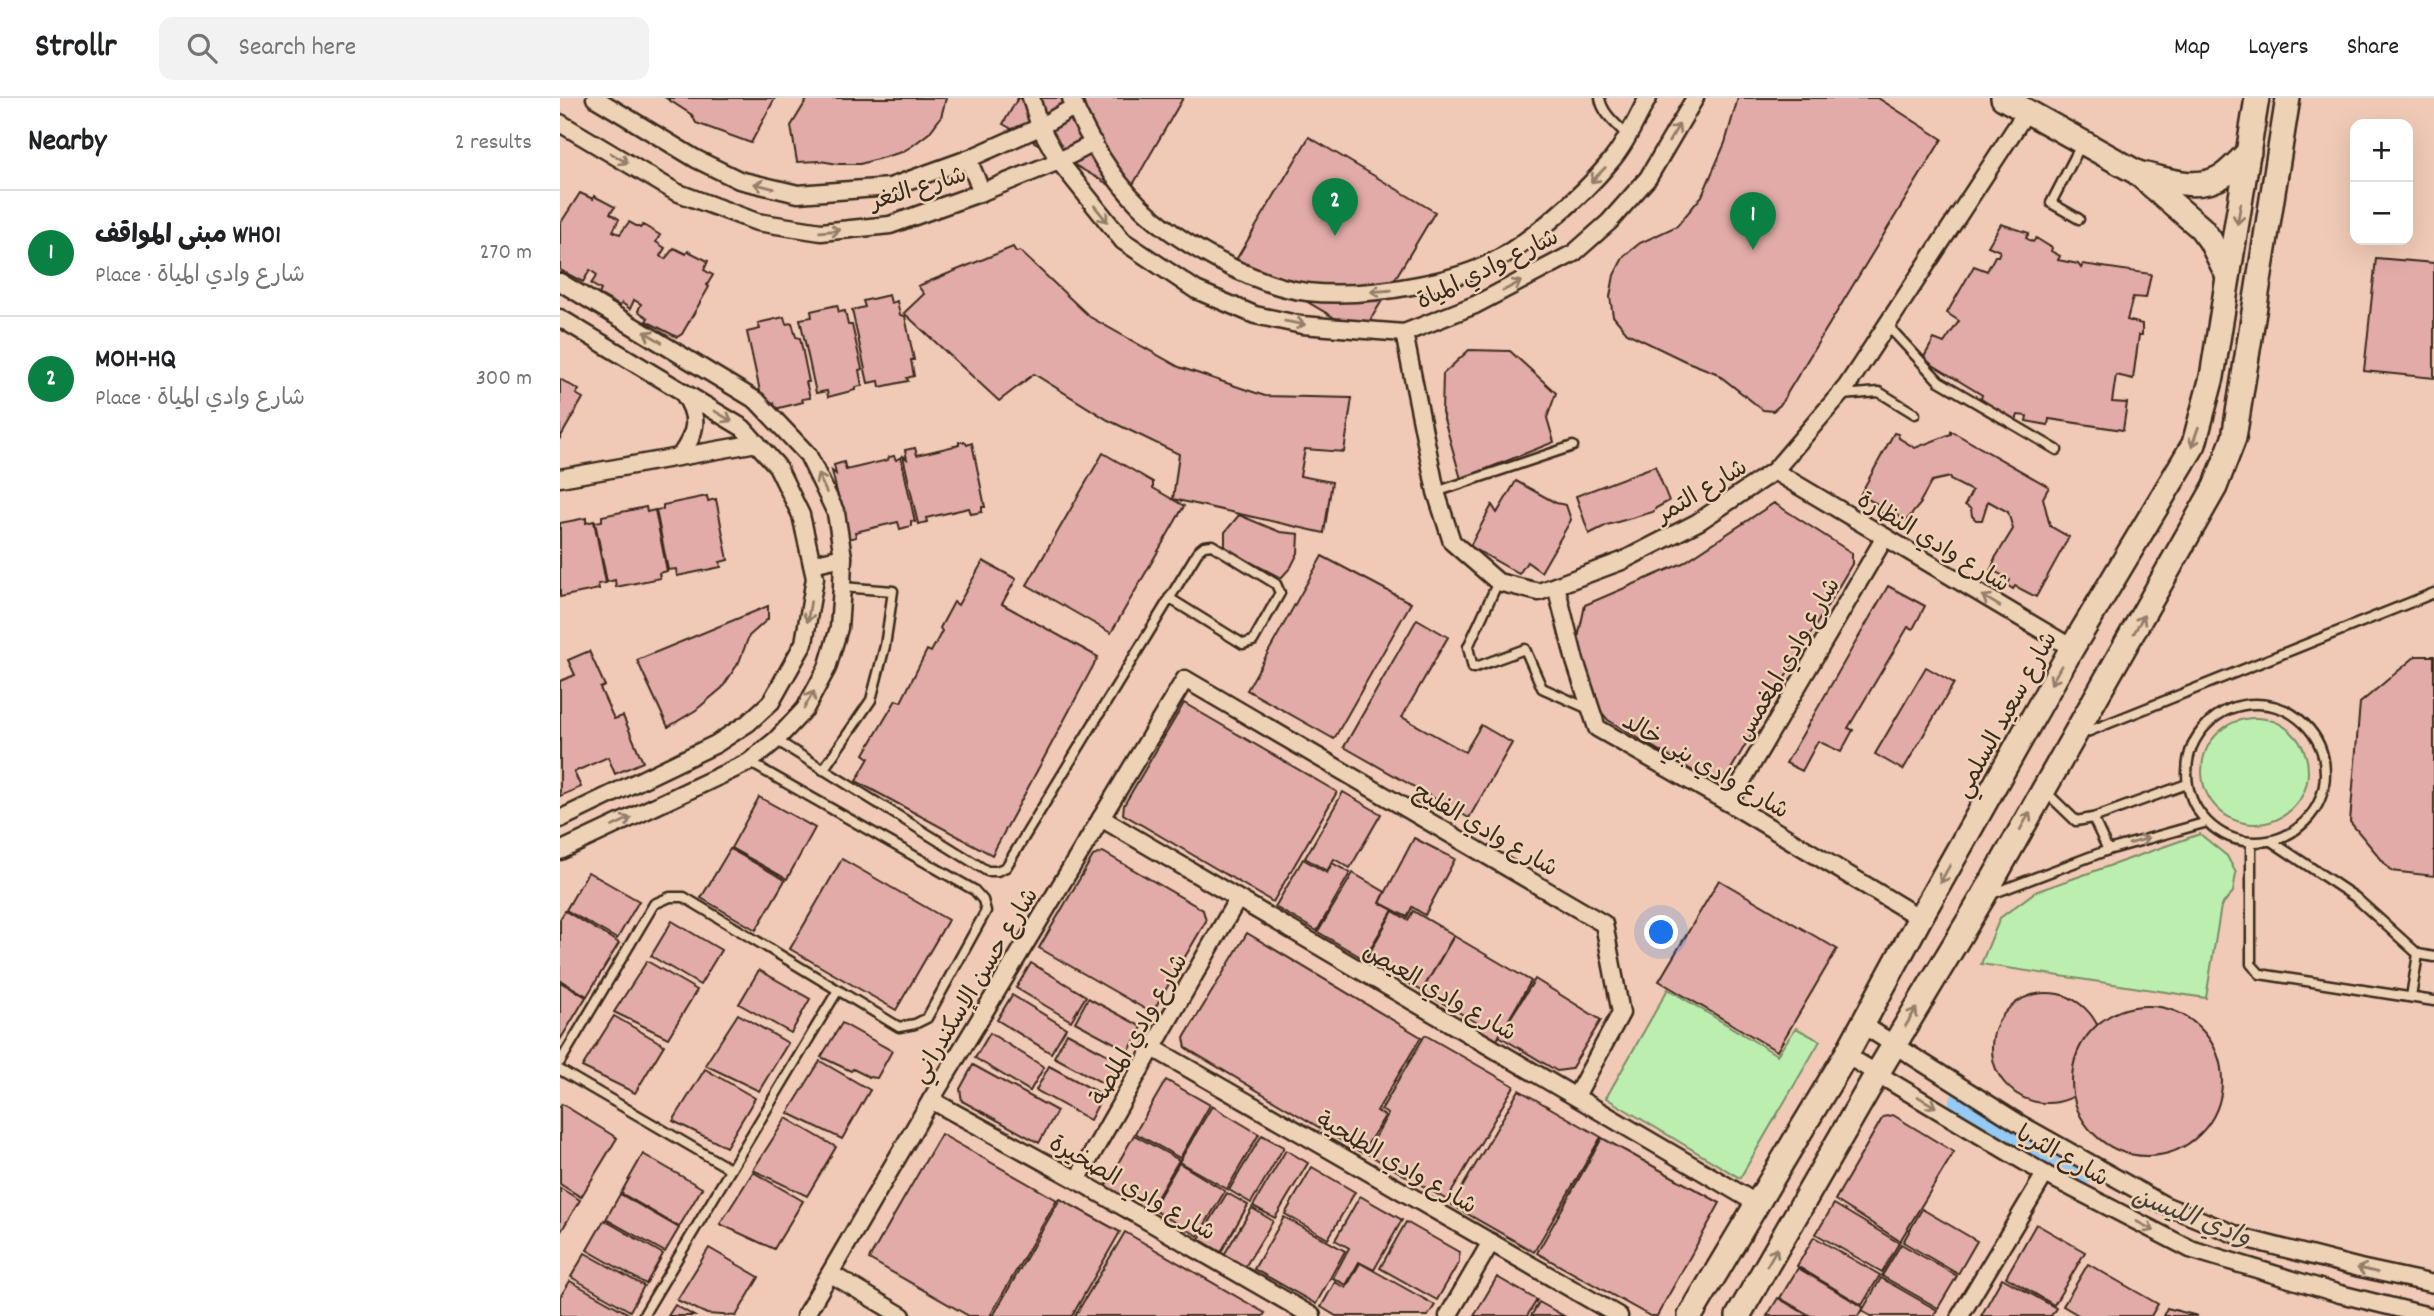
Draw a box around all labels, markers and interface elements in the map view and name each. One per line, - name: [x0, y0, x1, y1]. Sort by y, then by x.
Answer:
- search box: [159, 17, 649, 80]
- text: Strollr: [35, 25, 117, 72]
- icon: search: [183, 29, 221, 67]
- text: Search here: [239, 30, 356, 67]
- text: Map: [2174, 31, 2210, 65]
- text: Layers: [2248, 31, 2309, 65]
- text: Share: [2347, 31, 2399, 65]
- map controls: [2350, 119, 2413, 245]
- button: +: [2350, 119, 2413, 182]
- text: Nearby: [28, 122, 106, 165]
- one-way arrow: [1668, 124, 1682, 144]
- text: 2 results: [455, 127, 532, 160]
- one-way arrow: [608, 151, 628, 165]
- street label: شارع الثغر: [864, 159, 971, 221]
- one-way arrow: [1589, 166, 1606, 183]
- pin: 2: [1312, 178, 1358, 236]
- one-way arrow: [753, 179, 776, 192]
- button: −: [2350, 182, 2413, 245]
- pin: 1: [1730, 192, 1776, 250]
- one-way arrow: [2232, 202, 2245, 225]
- one-way arrow: [1094, 204, 1109, 223]
- text: مبنى المواقف WH01: [95, 218, 281, 255]
- street label: شارع وادي المياة: [1411, 222, 1565, 320]
- one-way arrow: [818, 224, 841, 237]
- text: 1: [48, 237, 54, 270]
- text: 270 m: [480, 237, 532, 270]
- text: Place · شارع وادي المياة: [95, 260, 305, 293]
- one-way arrow: [1501, 278, 1522, 292]
- one-way arrow: [1371, 285, 1393, 298]
- one-way arrow: [1283, 317, 1306, 330]
- one-way arrow: [644, 330, 664, 344]
- text: MOH-HQ: [95, 342, 176, 379]
- text: 2: [46, 363, 56, 396]
- text: 300 m: [476, 363, 532, 396]
- text: Place · شارع وادي المياة: [95, 383, 305, 416]
- one-way arrow: [713, 409, 733, 423]
- one-way arrow: [2188, 425, 2200, 447]
- street label: شارع التمر: [1648, 452, 1755, 534]
- one-way arrow: [815, 473, 828, 494]
- street label: شارع وادي النظارة: [1850, 484, 2015, 603]
- street label: شارع وادي المغمس: [1729, 572, 1850, 749]
- one-way arrow: [1982, 594, 2002, 608]
- one-way arrow: [802, 600, 815, 623]
- one-way arrow: [2132, 614, 2146, 634]
- street label: شارع سعيد السلمي: [1948, 626, 2068, 805]
- one-way arrow: [2049, 665, 2063, 685]
- one-way arrow: [802, 691, 816, 711]
- street label: شارع وادي بني خالد: [1614, 706, 1794, 830]
- street label: شارع وادي الفليح: [1406, 776, 1563, 887]
- one-way arrow: [2019, 811, 2032, 832]
- one-way arrow: [611, 815, 632, 828]
- one-way arrow: [2128, 834, 2150, 847]
- one-way arrow: [1938, 863, 1952, 883]
- street label: شارع حسن الإسكندراني: [905, 882, 1049, 1091]
- your location: [1644, 915, 1678, 949]
- street label: شارع وادي العيص: [1355, 936, 1522, 1051]
- street label: شارع وادي الملصة: [1083, 948, 1198, 1113]
- one-way arrow: [1904, 1008, 1918, 1028]
- one-way arrow: [1916, 1095, 1936, 1109]
- street label: شارع وادي الطلحية: [1309, 1105, 1482, 1225]
- street label: شارع الثريا: [2009, 1118, 2114, 1197]
- street label: شارع وادي الصخيرة: [1042, 1128, 1221, 1251]
- water label: وادي الليسن: [2126, 1179, 2256, 1258]
- one-way arrow: [2135, 1220, 2155, 1234]
- one-way arrow: [1765, 1247, 1779, 1267]
- one-way arrow: [2356, 1262, 2379, 1276]

